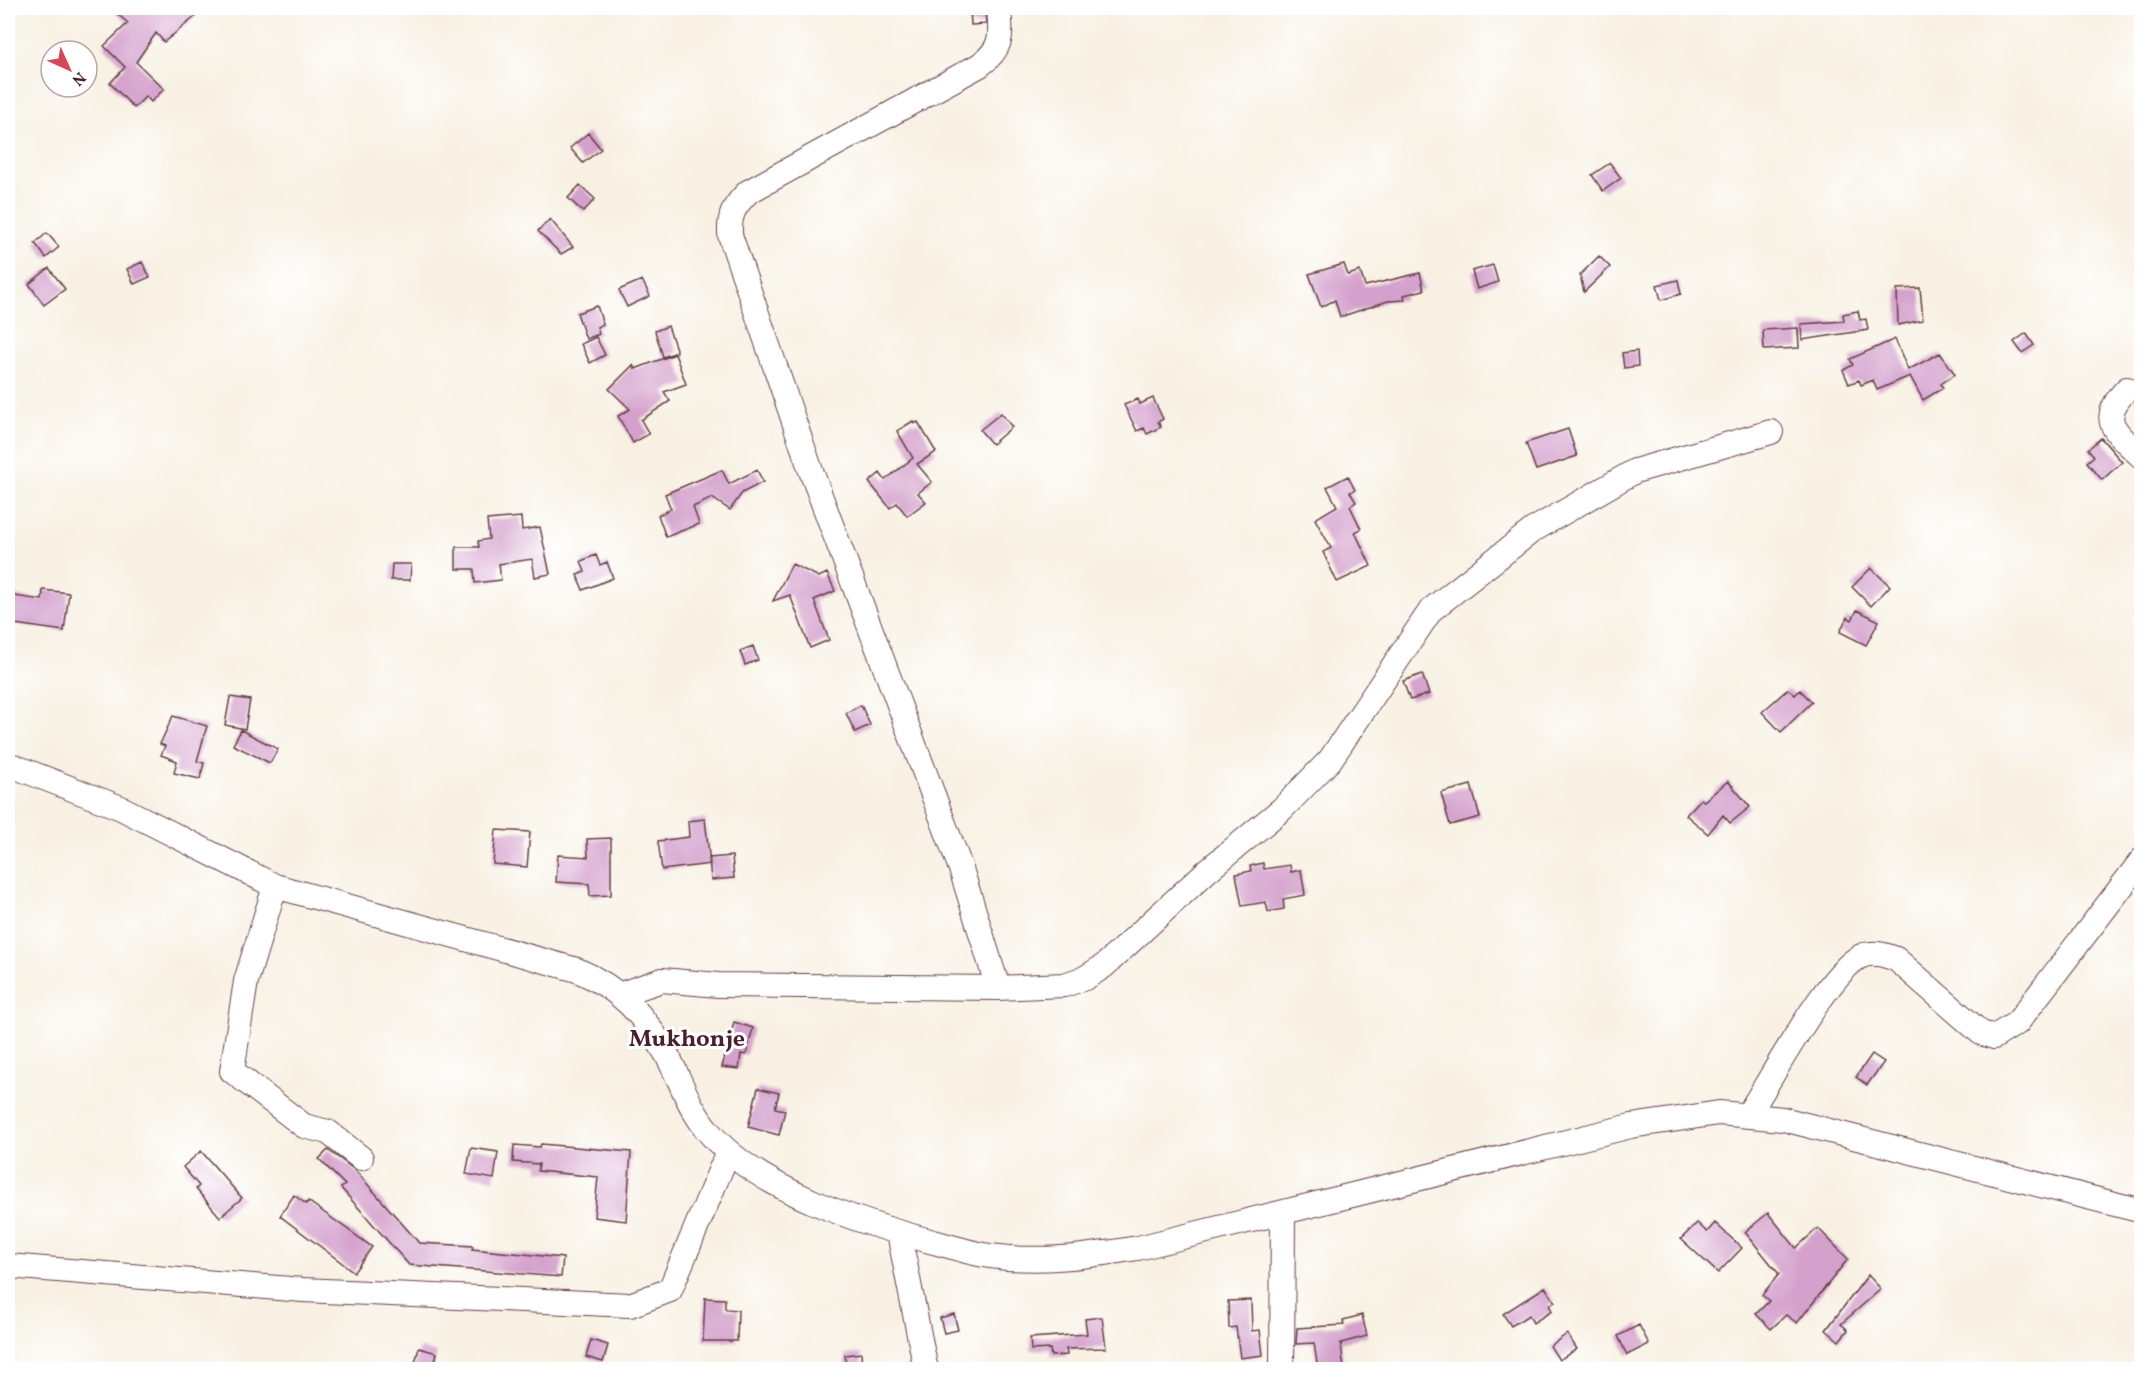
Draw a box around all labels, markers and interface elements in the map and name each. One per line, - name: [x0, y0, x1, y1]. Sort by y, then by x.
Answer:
- north arrow: [39, 39, 99, 99]
- text: N: [66, 66, 90, 90]
- district label: Mukhonje: [629, 1023, 745, 1057]

